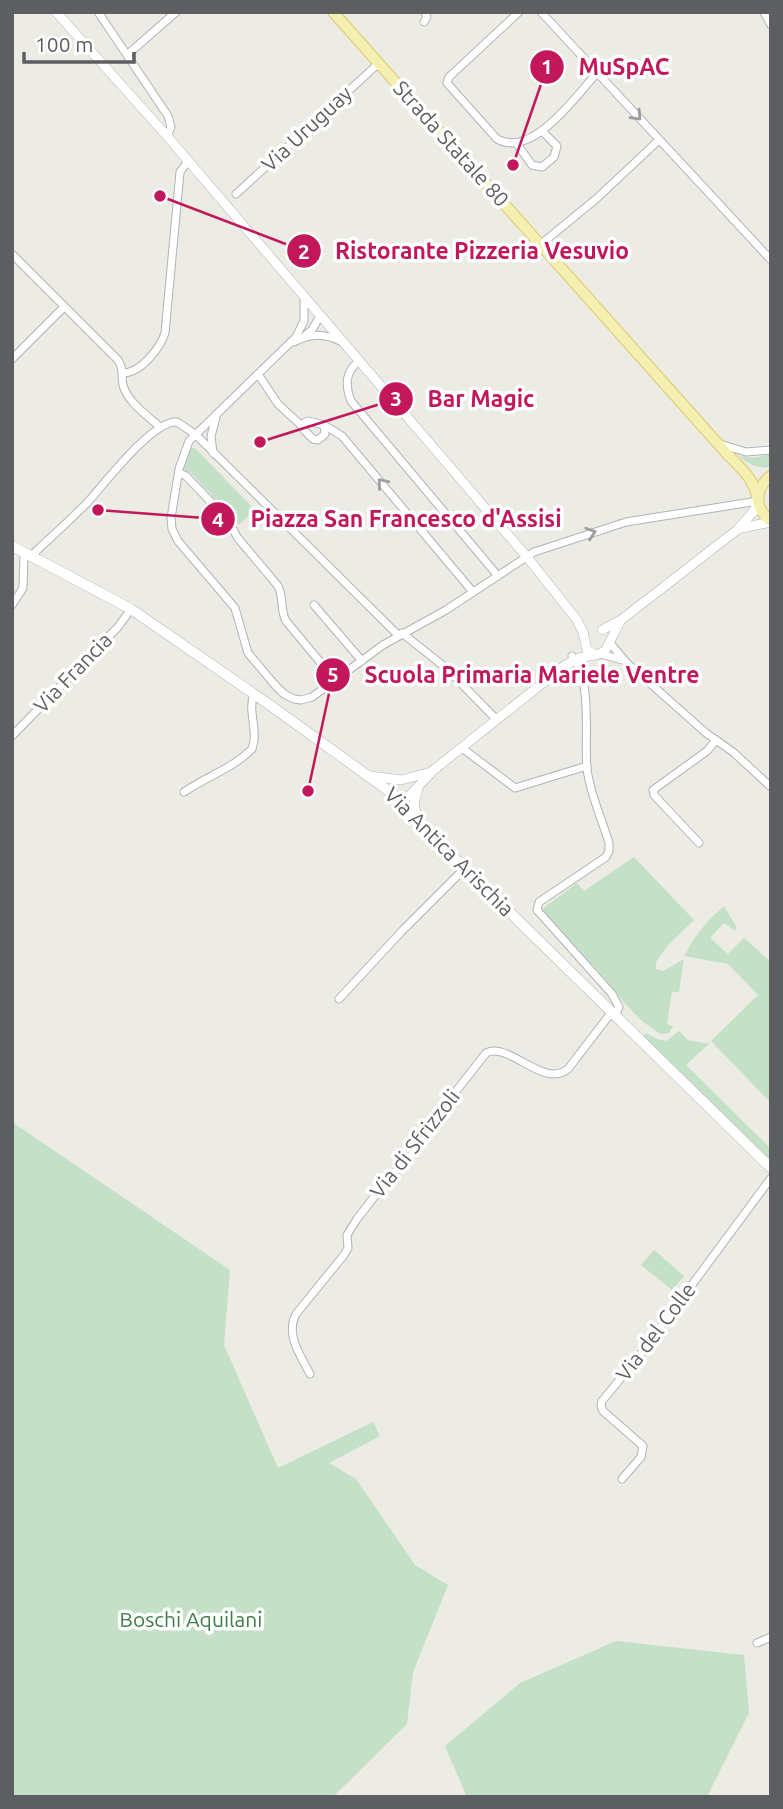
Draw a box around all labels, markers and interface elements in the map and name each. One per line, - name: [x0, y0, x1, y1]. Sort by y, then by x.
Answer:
- scale bar: [24, 21, 135, 65]
- text: 100 m: [35, 32, 93, 56]
- callout: MuSpAC: [529, 45, 683, 89]
- text: 1: [541, 54, 553, 78]
- text: MuSpAC: [578, 54, 670, 79]
- street label: Strada Statale 80: [389, 76, 514, 211]
- street label: Via Uruguay: [256, 81, 356, 176]
- one-way arrow: [629, 108, 641, 121]
- callout: Ristorante Pizzeria Vesuvio: [286, 229, 643, 273]
- text: Ristorante Pizzeria Vesuvio: [335, 238, 629, 263]
- text: 2: [298, 239, 310, 263]
- callout: Bar Magic: [379, 377, 549, 421]
- text: 3: [390, 386, 402, 410]
- text: Bar Magic: [428, 386, 534, 411]
- one-way arrow: [378, 479, 390, 492]
- callout: Piazza San Francesco d'Assisi: [201, 497, 575, 541]
- text: Piazza San Francesco d'Assisi: [250, 506, 562, 531]
- text: 4: [212, 507, 224, 531]
- one-way arrow: [585, 527, 597, 541]
- street label: Via Francia: [28, 627, 116, 717]
- callout: Scuola Primaria Mariele Ventre: [316, 653, 714, 697]
- text: 5: [327, 662, 339, 686]
- text: Scuola Primaria Mariele Ventre: [364, 662, 700, 687]
- street label: Via Antica Arischia: [380, 782, 519, 921]
- street label: Via di Sfrizzoli: [364, 1084, 464, 1202]
- street label: Via del Colle: [611, 1278, 700, 1385]
- park label: Boschi Aquilani: [120, 1607, 262, 1631]

